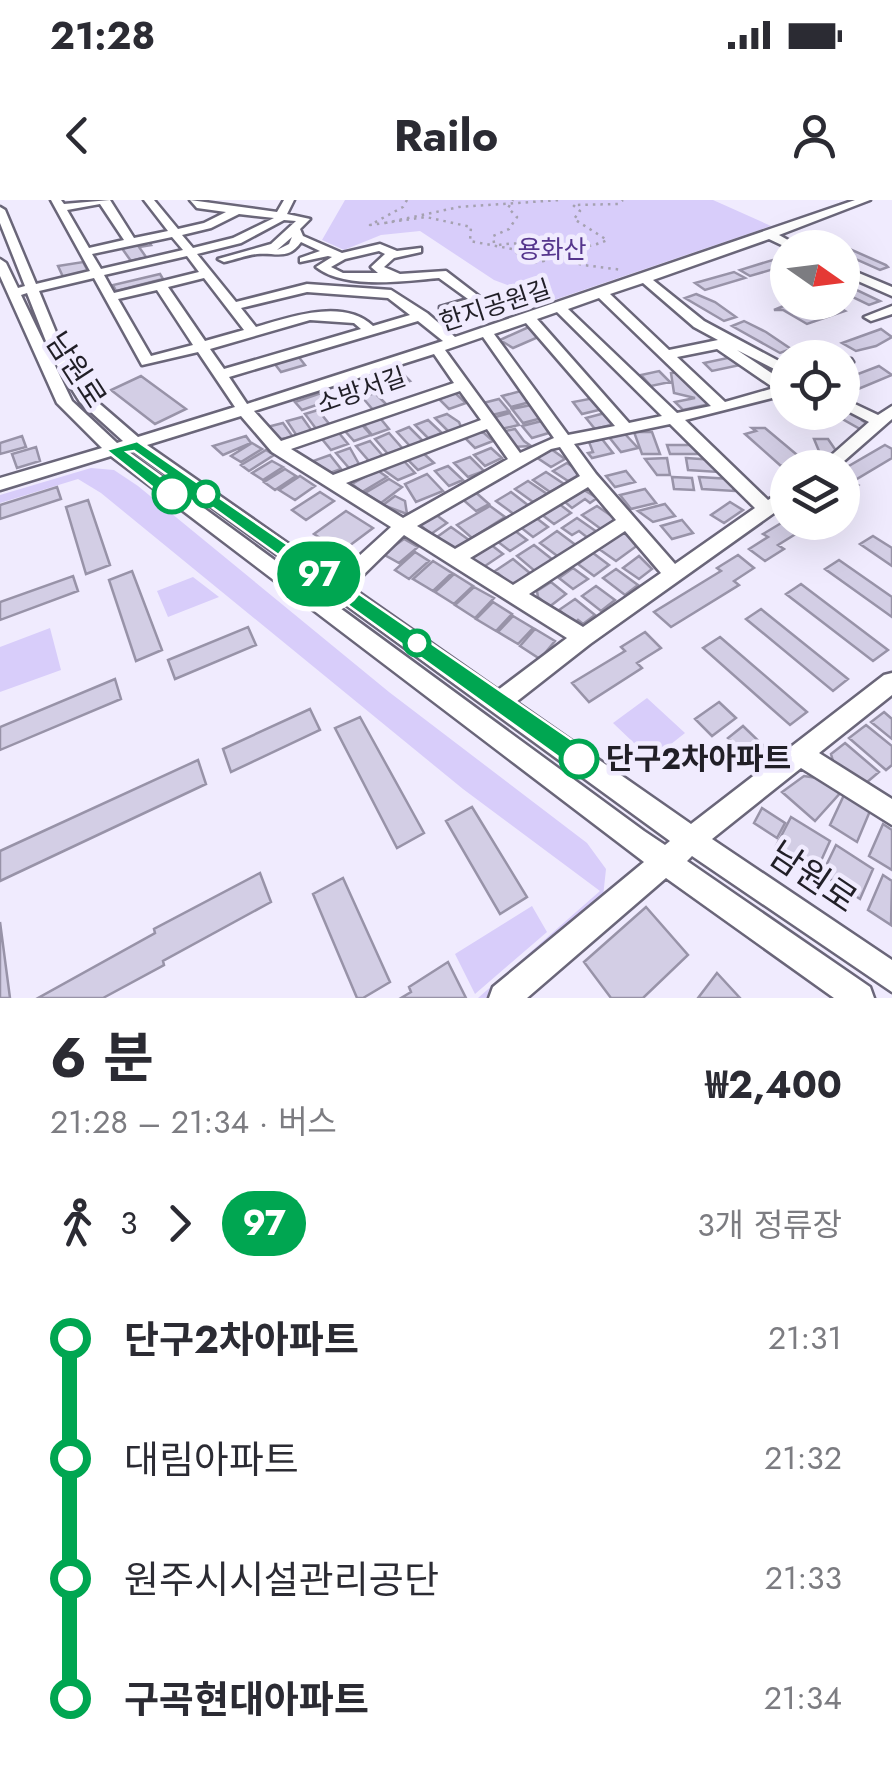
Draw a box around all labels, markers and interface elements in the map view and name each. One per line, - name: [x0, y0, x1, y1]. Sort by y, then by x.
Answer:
- text: 21:28: [50, 8, 155, 63]
- text: Railo: [394, 103, 498, 168]
- icon: back: [50, 108, 105, 163]
- icon: person: [787, 108, 842, 163]
- north arrow: [770, 230, 860, 320]
- map controls: [770, 230, 860, 540]
- park label: 용화산: [517, 231, 587, 267]
- street label: 한지공원길: [435, 270, 555, 340]
- street label: 남원로: [36, 323, 117, 416]
- button: locate: [770, 340, 860, 430]
- street label: 소방서길: [312, 358, 410, 422]
- button: layers: [770, 450, 860, 540]
- unlabelled marker: [153, 475, 191, 513]
- unlabelled marker: [193, 481, 219, 507]
- line badge: 97: [274, 542, 364, 606]
- text: 97: [297, 549, 341, 599]
- unlabelled marker: [404, 630, 430, 656]
- place label: 단구2차아파트: [606, 737, 791, 780]
- marker: 단구2차아파트: [560, 740, 598, 778]
- street label: 남원로: [759, 829, 867, 925]
- text: 6 분: [50, 1018, 154, 1098]
- text: ₩2,400: [706, 1057, 842, 1112]
- text: 21:28 – 21:34 · 버스: [50, 1099, 337, 1145]
- icon: walk: [50, 1196, 105, 1251]
- icon: forward: [152, 1196, 207, 1251]
- text: 97: [242, 1198, 286, 1248]
- text: 3: [120, 1200, 137, 1246]
- text: 3개 정류장: [697, 1202, 842, 1248]
- text: 단구2차아파트: [124, 1312, 359, 1367]
- text: 21:31: [768, 1315, 842, 1361]
- text: 대림아파트: [124, 1432, 299, 1487]
- text: 21:32: [764, 1435, 842, 1481]
- text: 원주시시설관리공단: [124, 1552, 439, 1607]
- text: 21:33: [765, 1555, 842, 1601]
- text: 구곡현대아파트: [124, 1672, 369, 1727]
- text: 21:34: [764, 1675, 842, 1721]

